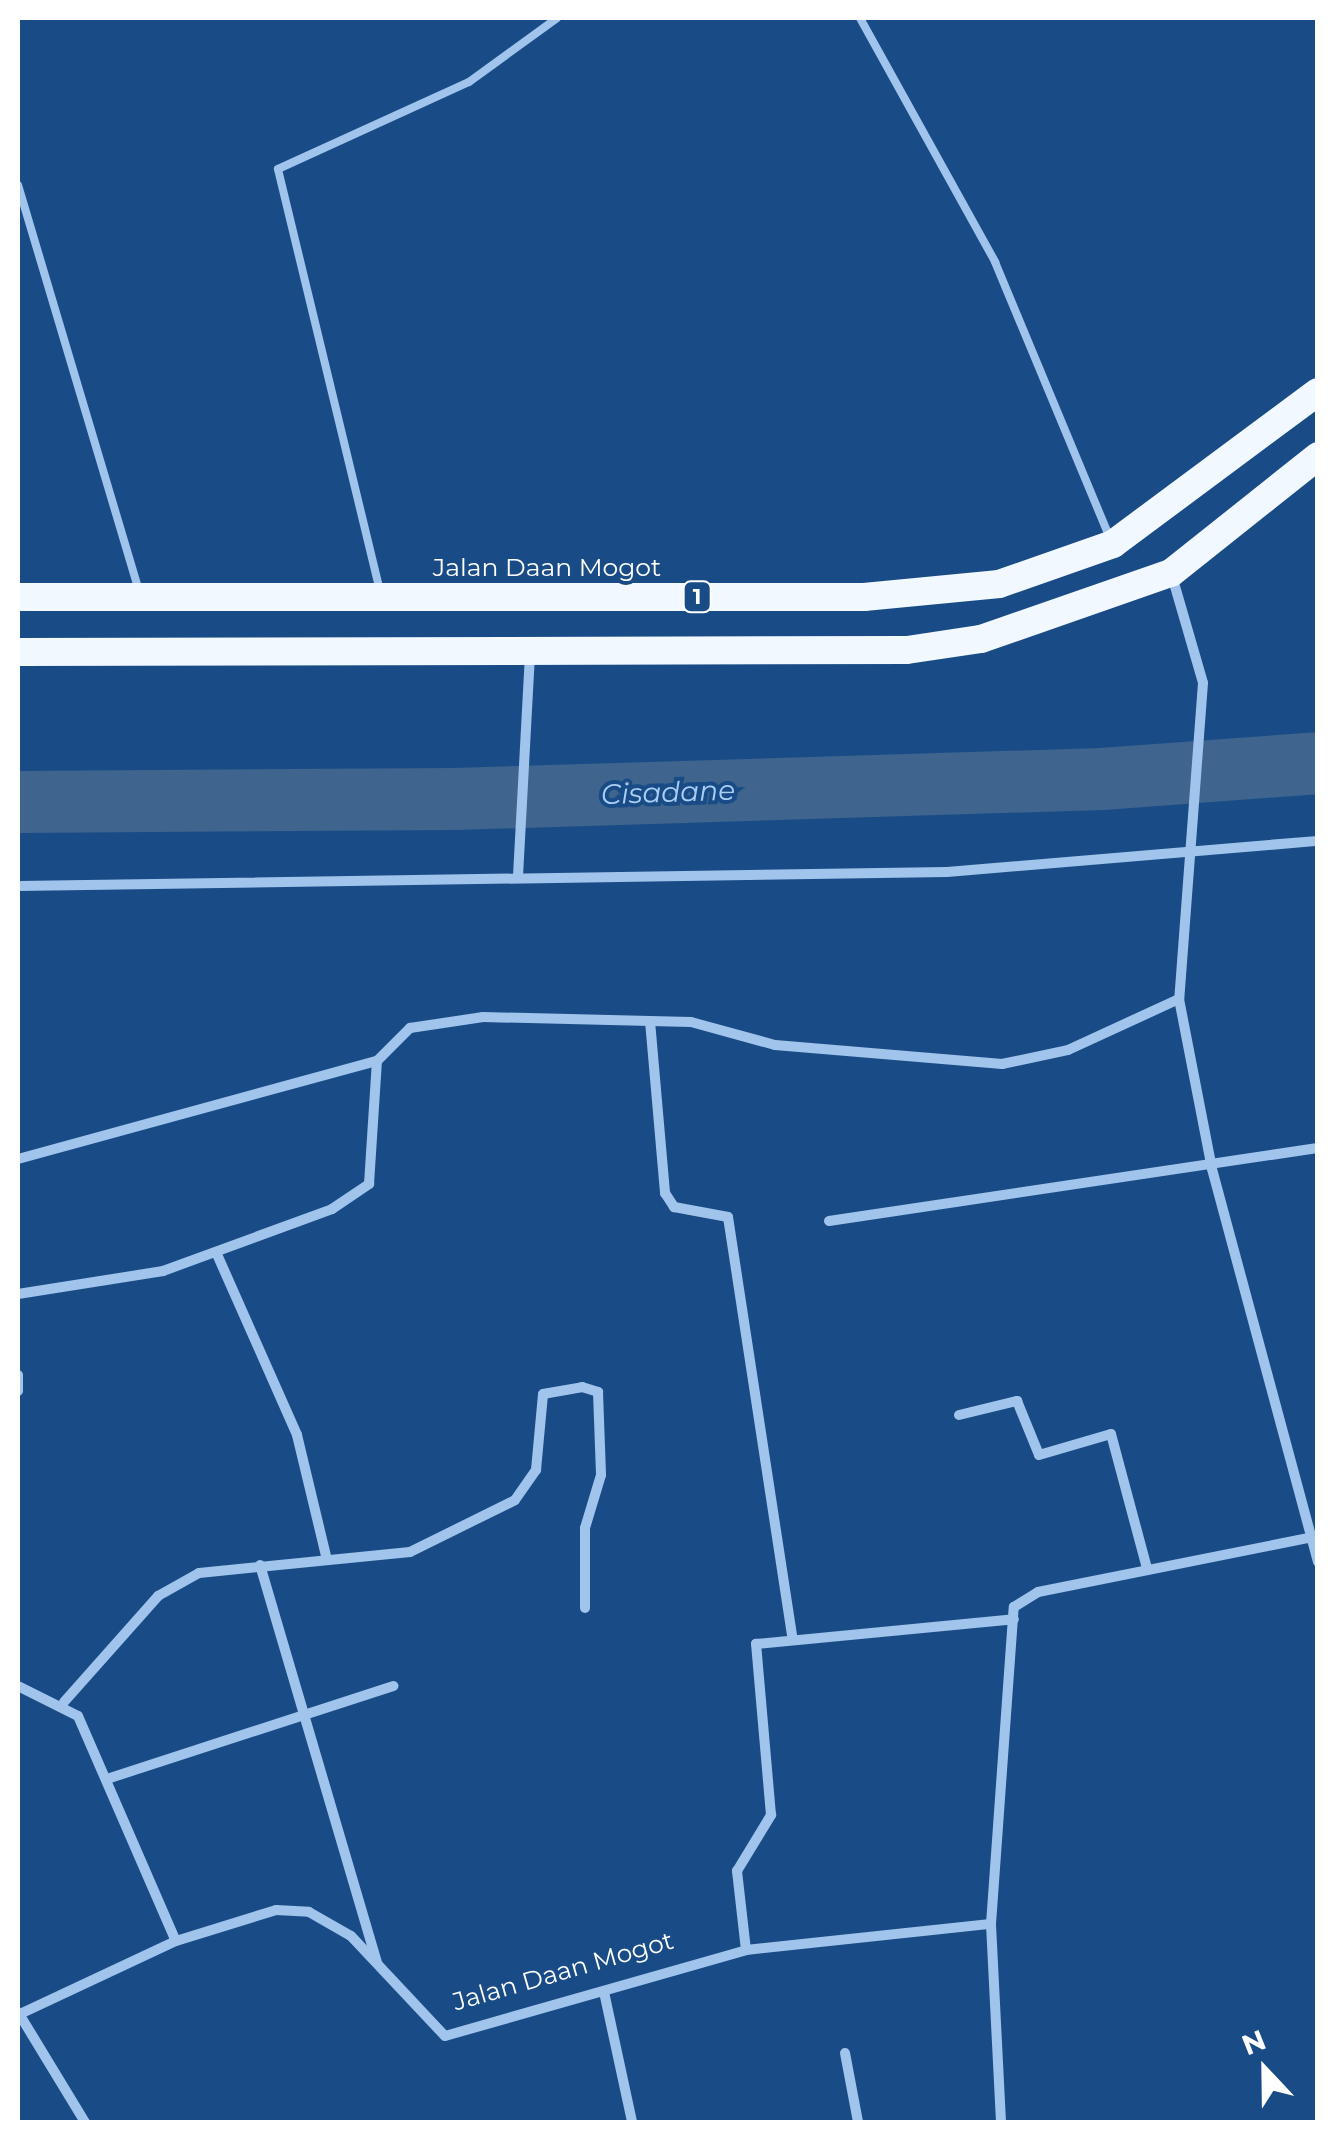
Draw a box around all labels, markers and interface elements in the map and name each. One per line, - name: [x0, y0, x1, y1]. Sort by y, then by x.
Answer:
- street label: Jalan Daan Mogot: [433, 552, 661, 582]
- road number: 1: [682, 580, 712, 614]
- water label: Cisadane: [600, 773, 736, 811]
- street label: Jalan Daan Mogot: [449, 1925, 677, 2017]
- north arrow: [1215, 2020, 1315, 2120]
- text: N: [1237, 2022, 1271, 2062]

